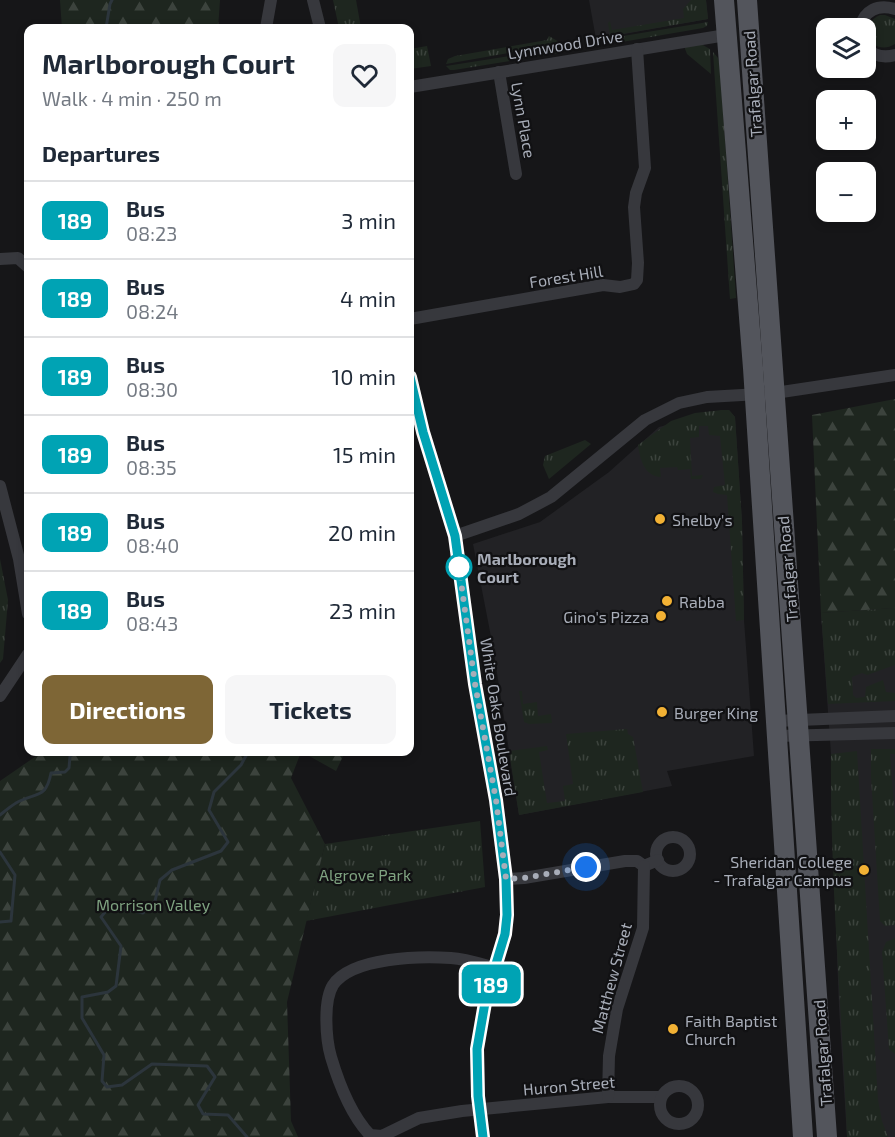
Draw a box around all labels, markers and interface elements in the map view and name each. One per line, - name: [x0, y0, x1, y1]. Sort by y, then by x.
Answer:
- map controls: [816, 18, 876, 222]
- button: layers: [816, 18, 876, 78]
- street label: Lynnwood Drive: [506, 26, 624, 62]
- street label: Trafalgar Road: [739, 30, 765, 138]
- button: heart: [333, 44, 396, 107]
- text: Marlborough Court: [42, 46, 295, 80]
- street label: Lynn Place: [508, 80, 540, 160]
- text: Walk · 4 min · 250 m: [42, 86, 222, 110]
- button: +: [816, 90, 876, 150]
- text: Departures: [42, 140, 160, 166]
- button: −: [816, 162, 876, 222]
- text: Bus: [126, 195, 165, 221]
- text: 3 min: [341, 207, 396, 233]
- text: 189: [58, 208, 92, 233]
- text: 08:23: [126, 221, 177, 245]
- street label: Forest Hill: [528, 261, 604, 291]
- text: Bus: [126, 273, 165, 299]
- text: 4 min: [340, 285, 396, 311]
- text: 189: [58, 286, 92, 311]
- text: 08:24: [126, 299, 178, 323]
- text: Bus: [126, 351, 165, 377]
- text: 10 min: [332, 363, 396, 389]
- text: 189: [58, 364, 92, 389]
- text: 08:30: [126, 377, 178, 401]
- text: Bus: [126, 429, 165, 455]
- text: 15 min: [333, 441, 396, 467]
- text: 189: [58, 442, 92, 467]
- text: 08:35: [126, 455, 177, 479]
- text: Bus: [126, 507, 165, 533]
- place label: Shelby's: [672, 510, 733, 529]
- marker: Shelby's: [653, 512, 667, 526]
- street label: Trafalgar Road: [773, 515, 801, 623]
- text: 20 min: [328, 519, 396, 545]
- text: 189: [58, 520, 92, 545]
- text: 08:40: [126, 533, 179, 557]
- place label: Marlborough Court: [477, 549, 576, 586]
- marker: Marlborough Court: [446, 554, 472, 580]
- text: Bus: [126, 585, 165, 611]
- place label: Rabba: [679, 592, 725, 611]
- marker: Rabba: [660, 594, 674, 608]
- text: 23 min: [329, 597, 396, 623]
- text: 189: [58, 598, 92, 623]
- place label: Gino's Pizza: [563, 607, 649, 626]
- marker: Gino's Pizza: [654, 609, 668, 623]
- text: 08:43: [126, 611, 178, 635]
- street label: White Oaks Boulevard: [477, 636, 521, 798]
- button: Directions: [42, 675, 213, 744]
- button: Tickets: [225, 675, 396, 744]
- place label: Burger King: [674, 703, 758, 722]
- marker: Burger King: [655, 705, 669, 719]
- your location: [571, 852, 601, 882]
- place label: Sheridan College - Trafalgar Campus: [713, 852, 852, 889]
- marker: Sheridan College - Trafalgar Campus: [857, 863, 871, 877]
- park label: Algrove Park: [319, 865, 411, 884]
- park label: Morrison Valley: [96, 895, 211, 914]
- street label: Matthew Street: [587, 921, 635, 1035]
- line badge: 189: [456, 964, 526, 1004]
- text: 189: [474, 972, 508, 997]
- street label: Trafalgar Road: [809, 999, 835, 1107]
- place label: Faith Baptist Church: [685, 1011, 777, 1048]
- marker: Faith Baptist Church: [666, 1022, 680, 1036]
- street label: Huron Street: [522, 1072, 616, 1098]

